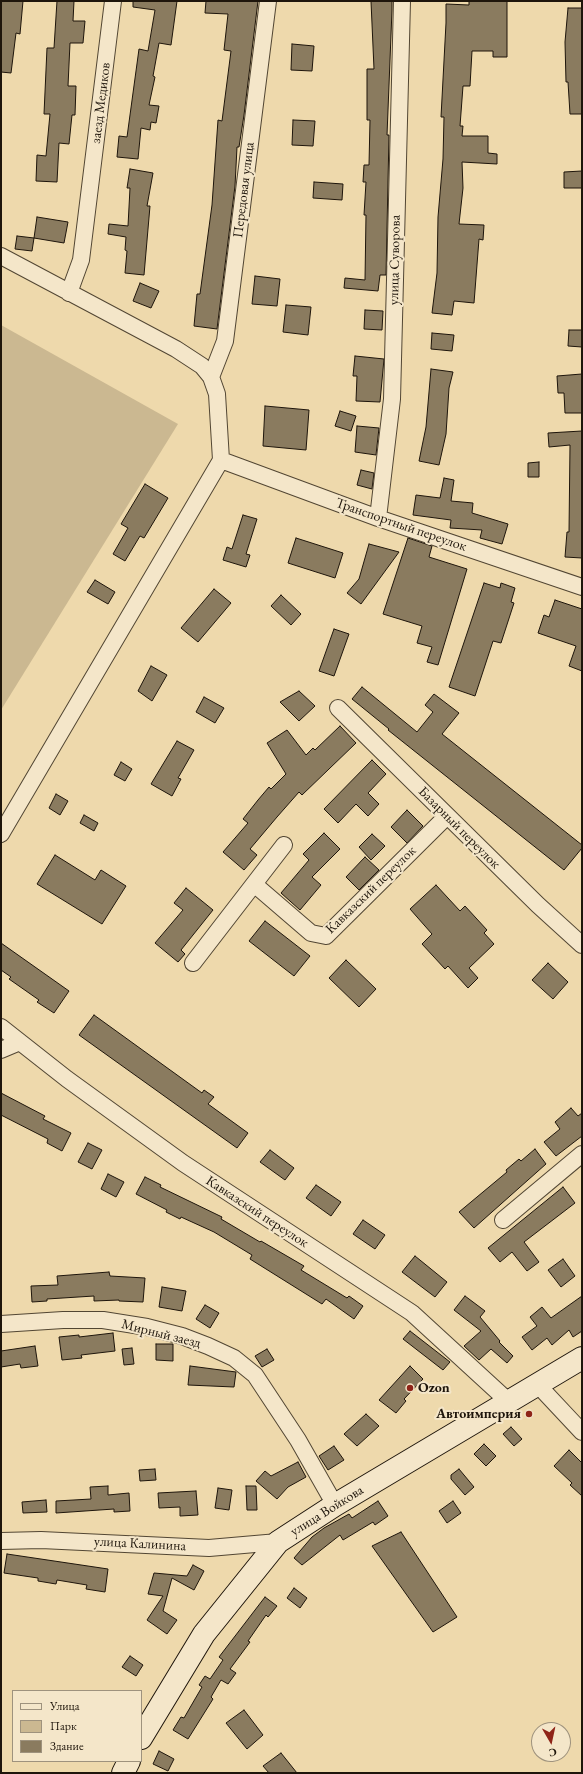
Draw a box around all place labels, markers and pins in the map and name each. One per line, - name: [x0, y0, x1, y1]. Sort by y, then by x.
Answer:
- place label: Ozon: [418, 1380, 450, 1396]
- marker: Ozon: [405, 1383, 415, 1393]
- place label: Автоимперия: [436, 1406, 521, 1422]
- marker: Автоимперия: [524, 1409, 534, 1419]

